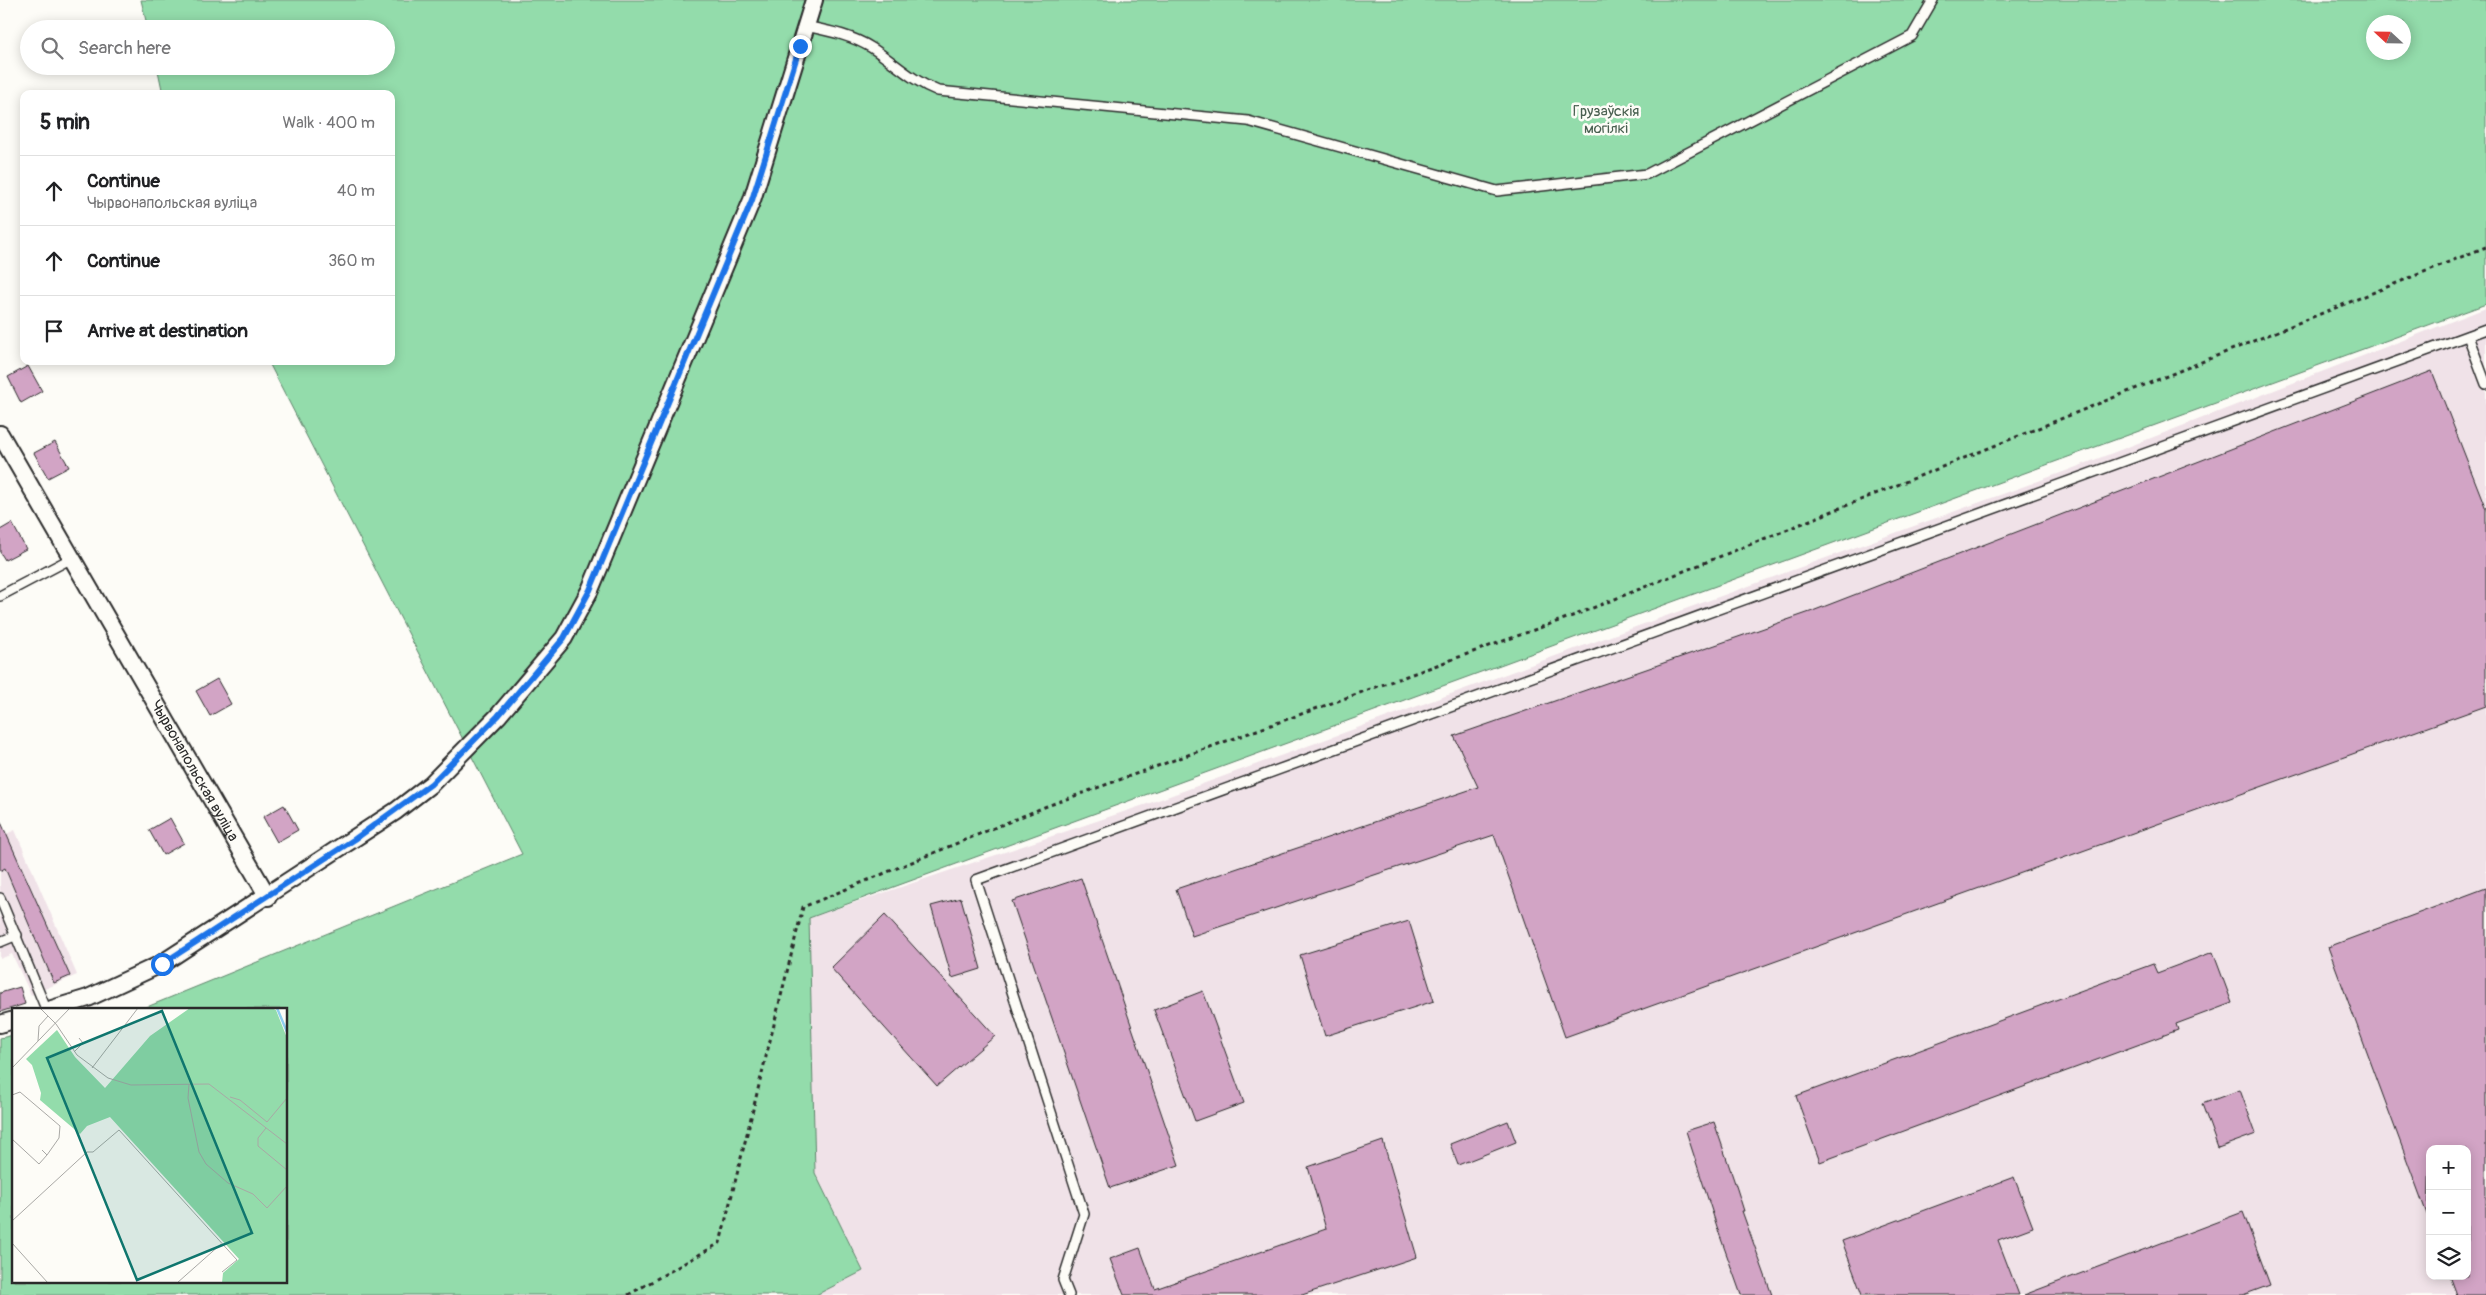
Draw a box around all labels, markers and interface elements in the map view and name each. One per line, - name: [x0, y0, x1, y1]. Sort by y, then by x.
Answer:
- north arrow: [2366, 15, 2411, 60]
- search box: [20, 20, 395, 75]
- icon: search: [38, 34, 66, 62]
- route end: [789, 35, 812, 58]
- text: Search here: [78, 36, 171, 60]
- park label: Грузаўскія могілкі: [1573, 102, 1639, 138]
- text: 5 min: [40, 109, 90, 136]
- text: Walk · 400 m: [282, 113, 375, 133]
- text: Continue: [87, 169, 160, 193]
- icon: ahead: [40, 177, 68, 205]
- text: 40 m: [337, 181, 375, 201]
- text: Чырвонапольская вуліца: [87, 193, 257, 213]
- icon: ahead: [40, 247, 68, 275]
- text: Continue: [87, 249, 160, 273]
- text: 360 m: [328, 251, 375, 271]
- icon: arrive: [40, 317, 68, 345]
- text: Arrive at destination: [87, 319, 248, 343]
- street label: Чырвонапольская вуліца: [146, 697, 243, 845]
- route start: [151, 953, 174, 976]
- inset map: [12, 1008, 288, 1282]
- map controls: [2426, 1145, 2471, 1280]
- button: +: [2426, 1145, 2471, 1190]
- button: −: [2426, 1190, 2471, 1235]
- button: layers: [2426, 1235, 2471, 1280]

